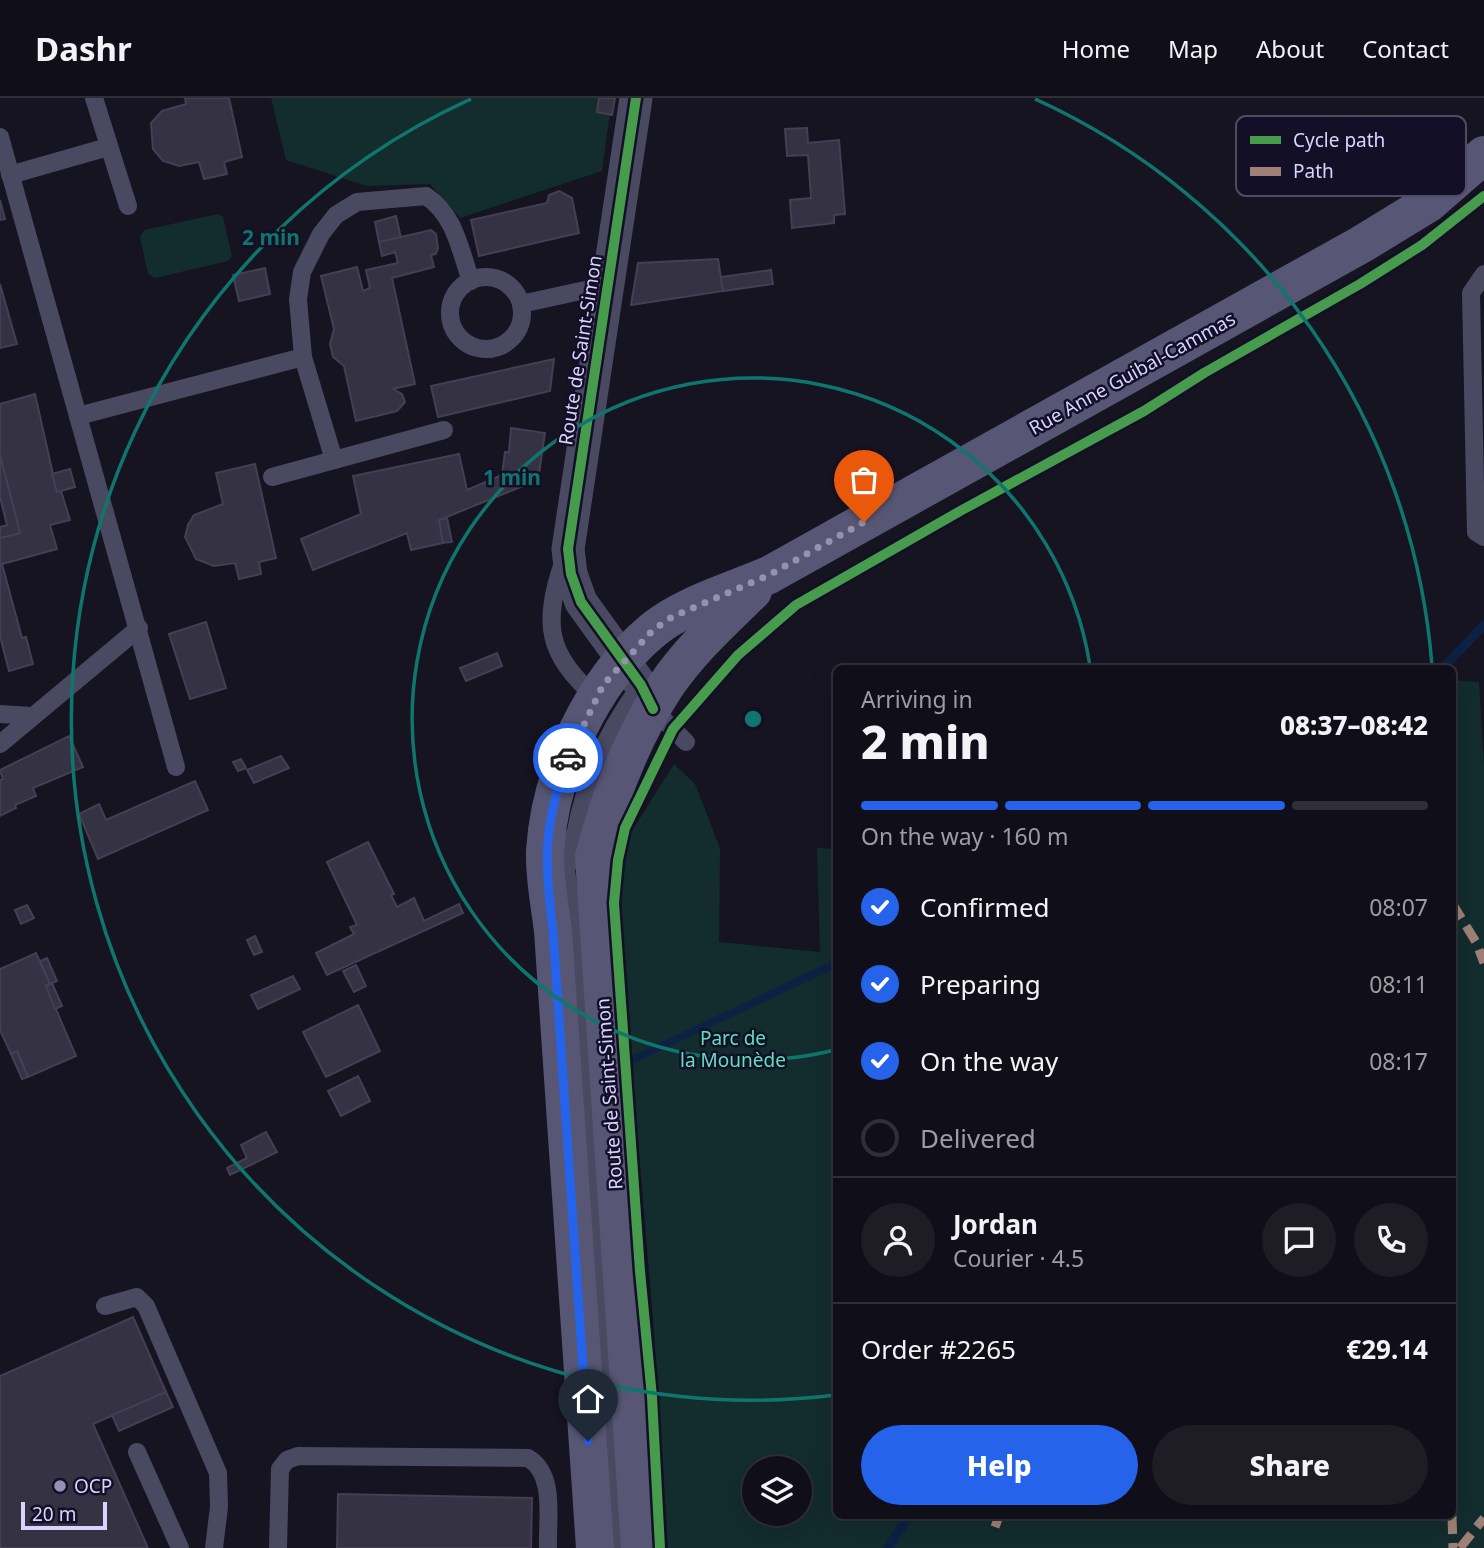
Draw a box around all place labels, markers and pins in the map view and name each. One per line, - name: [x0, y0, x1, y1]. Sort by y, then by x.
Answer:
- pin: [834, 450, 894, 522]
- centre of rings: [741, 707, 765, 731]
- pin: [558, 1369, 618, 1441]
- place label: OCP: [74, 1473, 112, 1499]
- marker: OCP: [52, 1478, 68, 1494]

